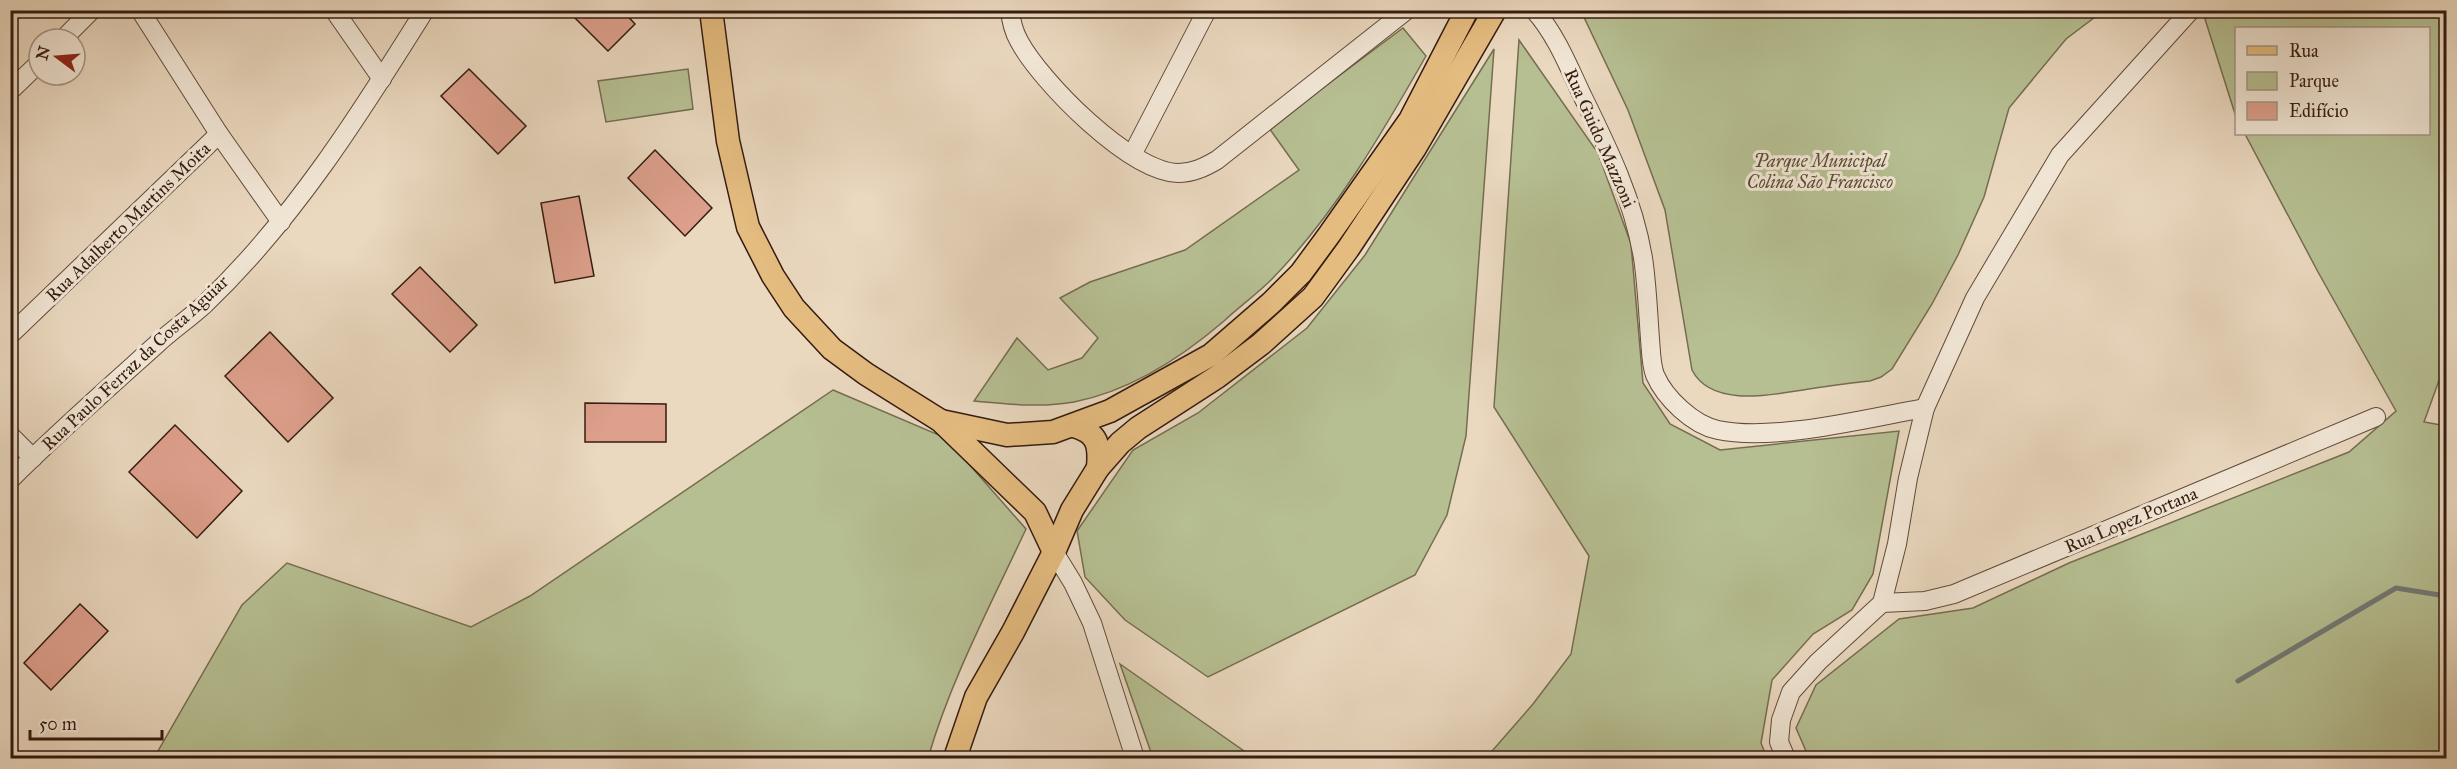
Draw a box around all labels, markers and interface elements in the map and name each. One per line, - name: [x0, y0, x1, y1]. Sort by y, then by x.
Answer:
- north arrow: [27, 27, 87, 87]
- legend: [2235, 27, 2430, 135]
- text: Rua: [2289, 40, 2319, 62]
- text: N: [32, 43, 54, 62]
- street label: Rua Guido Mazzoni: [1559, 65, 1641, 211]
- text: Parque: [2289, 70, 2339, 93]
- text: Edifício: [2289, 100, 2348, 122]
- street label: Rua Adalberto Martins Moita: [41, 137, 215, 306]
- park label: Parque Municipal Colina São Francisco: [1747, 150, 1893, 193]
- street label: Rua Paulo Ferraz da Costa Aguiar: [37, 271, 234, 456]
- street label: Rua Lopez Portana: [2061, 482, 2201, 558]
- scale bar: [30, 703, 162, 741]
- text: 50 m: [39, 713, 77, 735]

